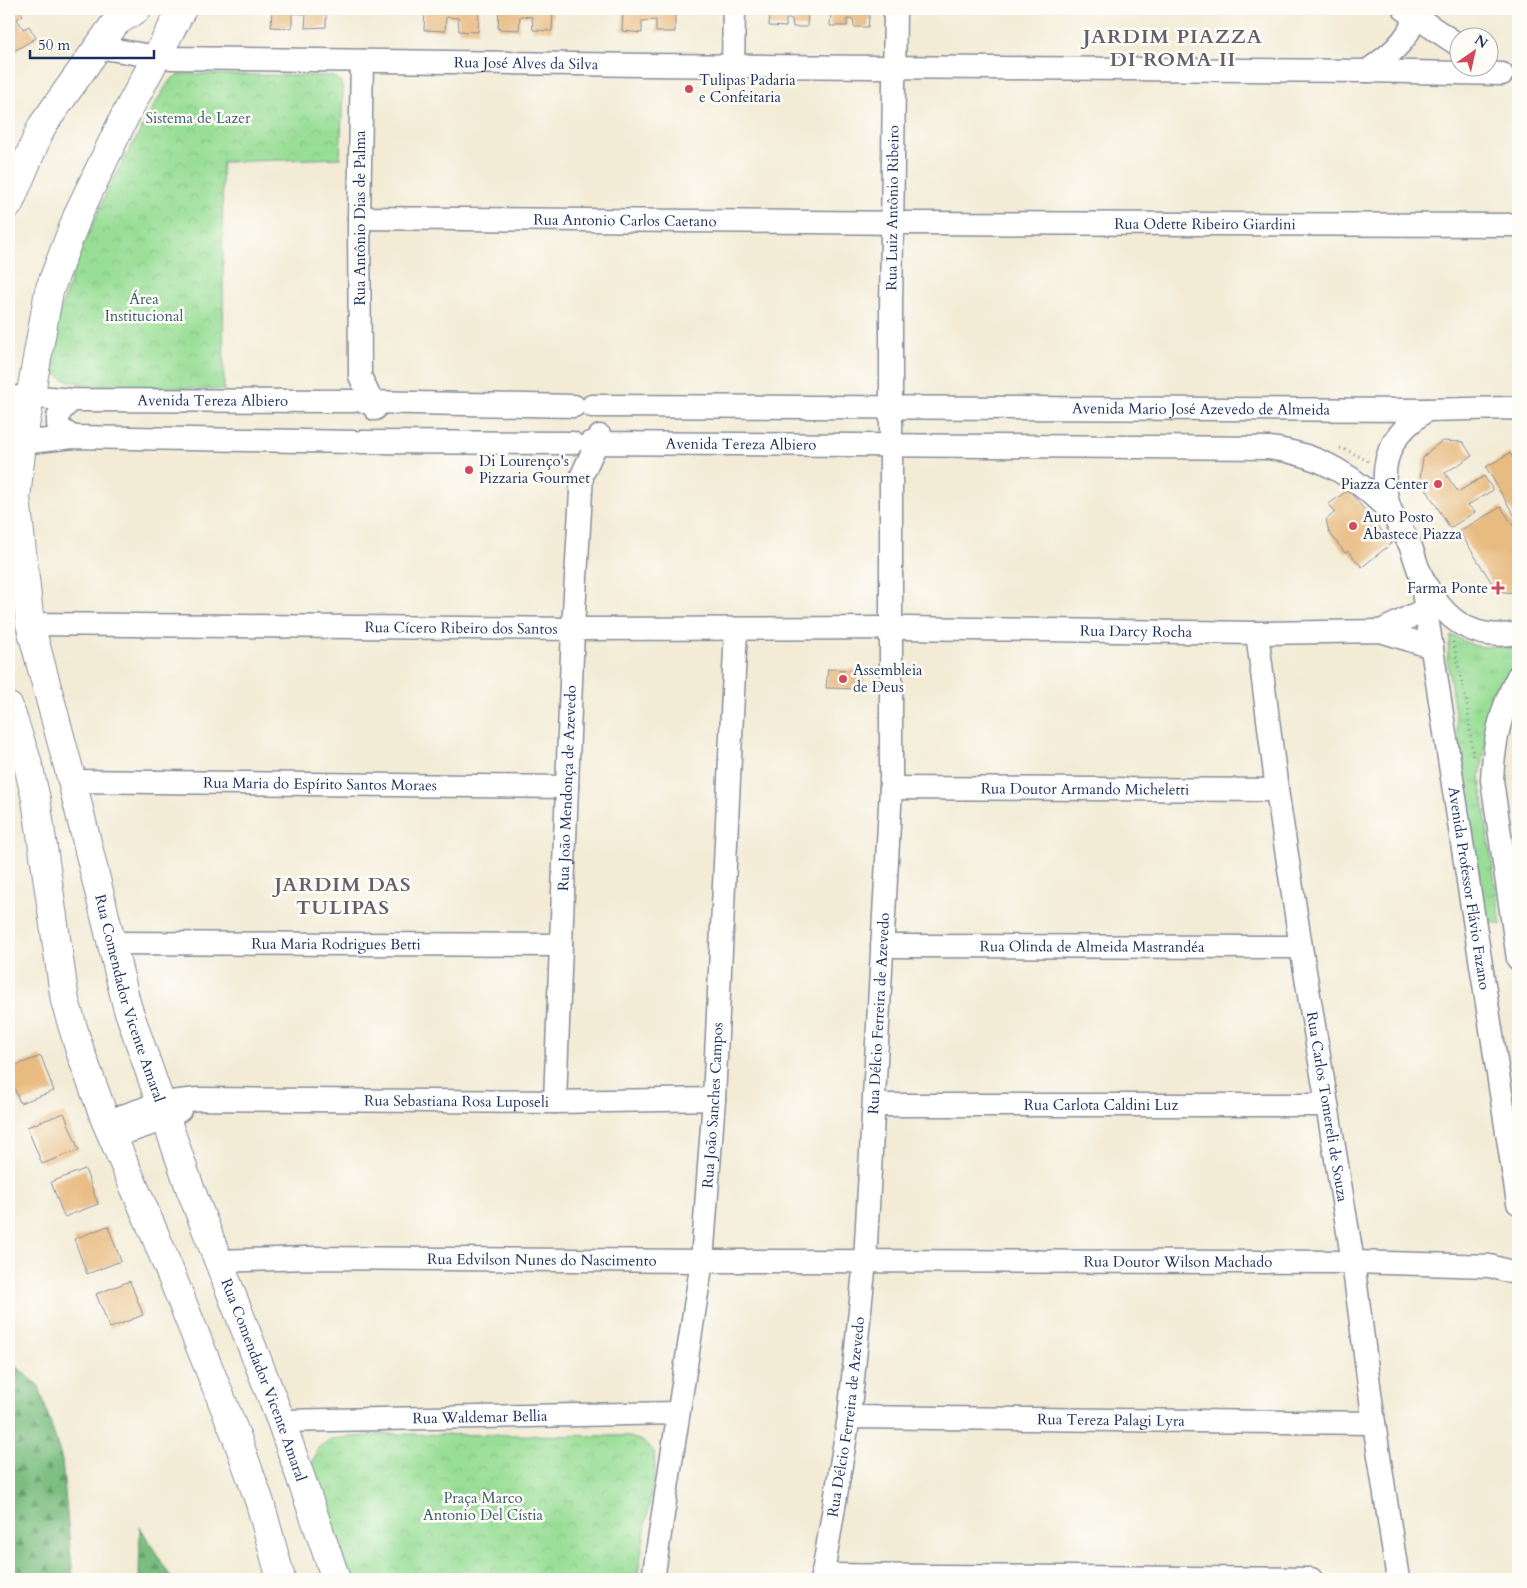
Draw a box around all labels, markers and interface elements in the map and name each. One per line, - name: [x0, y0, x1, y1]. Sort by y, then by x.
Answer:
- district label: JARDIM PIAZZA DI ROMA II: [1080, 23, 1263, 73]
- scale bar: [30, 28, 154, 60]
- north arrow: [1450, 28, 1500, 78]
- text: N: [1471, 30, 1491, 53]
- text: 50 m: [38, 35, 70, 55]
- street label: Rua José Alves da Silva: [454, 52, 599, 74]
- place label: Tulipas Padaria e Confeitaria: [699, 70, 796, 107]
- marker: Tulipas Padaria e Confeitaria: [683, 83, 695, 95]
- park label: Sistema de Lazer: [146, 108, 251, 128]
- street label: Rua Luiz Antônio Ribeiro: [881, 125, 903, 291]
- street label: Rua Antônio Dias de Palma: [350, 130, 370, 306]
- street label: Rua Antonio Carlos Caetano: [533, 210, 717, 231]
- street label: Rua Odette Ribeiro Giardini: [1114, 214, 1296, 234]
- park label: Área Institucional: [105, 289, 183, 326]
- street label: Avenida Tereza Albiero: [137, 390, 288, 411]
- street label: Avenida Mario José Azevedo de Almeida: [1072, 398, 1331, 420]
- street label: Avenida Tereza Albiero: [665, 434, 816, 455]
- place label: Di Lourenço's Pizzaria Gourmet: [479, 451, 590, 488]
- marker: Di Lourenço's Pizzaria Gourmet: [463, 464, 475, 476]
- place label: Piazza Center: [1341, 474, 1429, 494]
- marker: Piazza Center: [1432, 478, 1444, 490]
- place label: Auto Posto Abastece Piazza: [1363, 507, 1462, 544]
- marker: Auto Posto Abastece Piazza: [1347, 520, 1359, 532]
- place label: Farma Ponte: [1407, 578, 1488, 598]
- marker: Farma Ponte: [1492, 582, 1504, 594]
- street label: Rua Cícero Ribeiro dos Santos: [364, 617, 558, 639]
- street label: Rua Darcy Rocha: [1080, 620, 1193, 642]
- place label: Assembleia de Deus: [853, 660, 923, 697]
- marker: Assembleia de Deus: [837, 673, 849, 685]
- street label: Rua João Mendonça de Azevedo: [553, 685, 581, 892]
- street label: Rua Maria do Espírito Santos Moraes: [203, 773, 437, 795]
- street label: Rua Doutor Armando Micheletti: [981, 778, 1189, 800]
- street label: Avenida Professor Flávio Fazano: [1443, 785, 1495, 991]
- district label: JARDIM DAS TULIPAS: [271, 871, 412, 921]
- street label: Rua Comendador Vicente Amaral: [90, 892, 170, 1105]
- street label: Rua Délcio Ferreira de Azevedo: [863, 912, 894, 1115]
- street label: Rua Maria Rodrigues Betti: [251, 934, 421, 954]
- street label: Rua Olinda de Almeida Mastrandéa: [980, 936, 1205, 957]
- street label: Rua Carlos Tomereli de Souza: [1302, 1010, 1353, 1204]
- street label: Rua João Sanches Campos: [697, 1022, 728, 1189]
- street label: Rua Sebastiana Rosa Luposeli: [364, 1090, 549, 1112]
- street label: Rua Carlota Caldini Luz: [1024, 1095, 1179, 1115]
- street label: Rua Edvilson Nunes do Nascimento: [427, 1249, 657, 1271]
- street label: Rua Doutor Wilson Machado: [1084, 1252, 1272, 1272]
- street label: Rua Comendador Vicente Amaral: [216, 1275, 311, 1484]
- street label: Rua Délcio Ferreira de Azevedo: [822, 1316, 869, 1519]
- street label: Rua Waldemar Bellia: [412, 1406, 548, 1428]
- street label: Rua Tereza Palagi Lyra: [1037, 1409, 1186, 1431]
- park label: Praça Marco Antonio Del Cístia: [423, 1488, 543, 1525]

